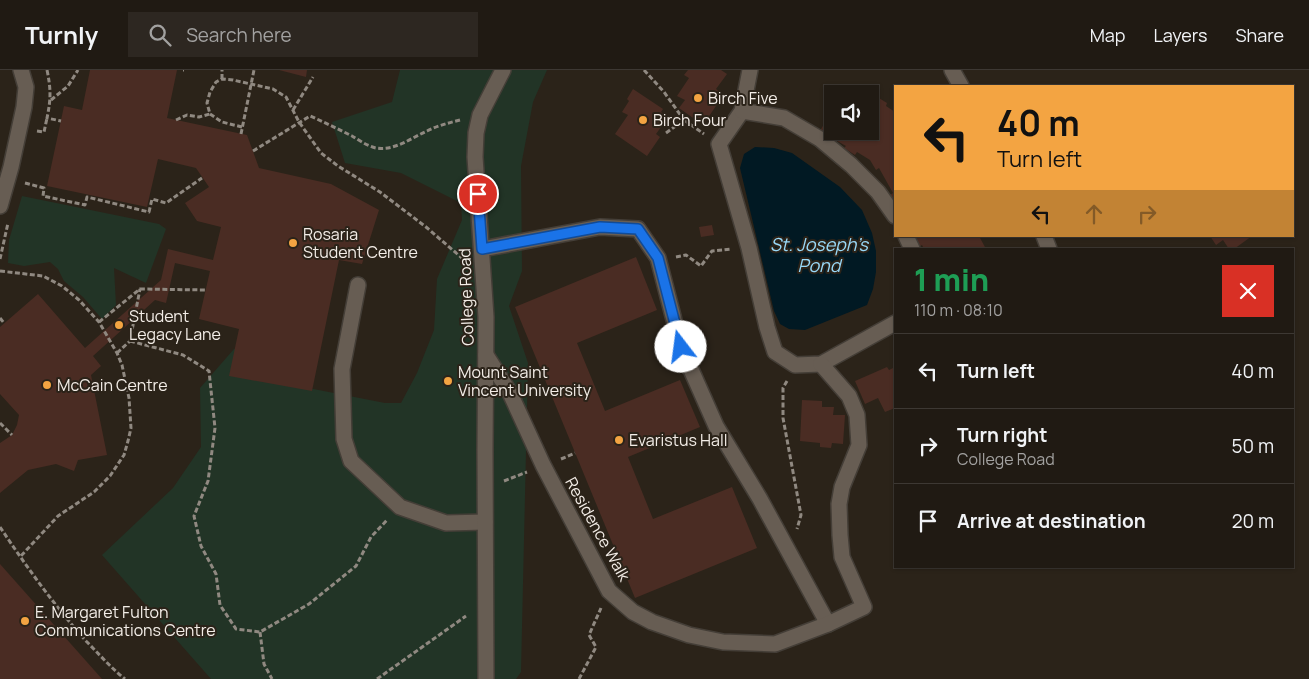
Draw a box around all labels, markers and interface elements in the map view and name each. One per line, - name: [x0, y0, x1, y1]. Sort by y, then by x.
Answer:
- search box: [128, 12, 478, 57]
- text: Turnly: [25, 18, 98, 51]
- icon: search: [146, 21, 174, 49]
- text: Search here: [186, 22, 292, 48]
- text: Map: [1090, 23, 1125, 47]
- text: Layers: [1153, 23, 1207, 47]
- text: Share: [1235, 23, 1284, 47]
- map controls: [824, 85, 879, 140]
- button: sound: [824, 85, 879, 140]
- place label: Birch Five: [708, 87, 778, 109]
- marker: Birch Five: [692, 92, 704, 104]
- text: 40 m: [997, 99, 1080, 147]
- icon: left: [914, 105, 979, 170]
- place label: Birch Four: [653, 109, 726, 131]
- marker: Birch Four: [637, 114, 649, 126]
- text: Turn left: [997, 144, 1082, 174]
- pin: [457, 173, 499, 215]
- icon: arrive: [464, 180, 492, 208]
- icon: left: [1027, 200, 1055, 228]
- icon: ahead: [1080, 200, 1108, 228]
- icon: right: [1133, 200, 1161, 228]
- place label: Rosaria Student Centre: [303, 223, 418, 263]
- water label: St. Joseph’s Pond: [770, 232, 870, 277]
- marker: Rosaria Student Centre: [287, 237, 299, 249]
- street label: College Road: [453, 248, 479, 346]
- text: 1 min: [914, 259, 989, 300]
- button: close: [1222, 265, 1274, 317]
- text: 110 m · 08:10: [914, 299, 1003, 321]
- place label: Student Legacy Lane: [129, 305, 221, 345]
- marker: Student Legacy Lane: [113, 319, 125, 331]
- position arrow: [654, 320, 706, 372]
- icon: left: [914, 357, 942, 385]
- text: Turn left: [957, 358, 1035, 384]
- text: 40 m: [1231, 358, 1274, 384]
- place label: Mount Saint Vincent University: [458, 361, 592, 401]
- place label: McCain Centre: [57, 374, 168, 396]
- marker: Mount Saint Vincent University: [442, 375, 454, 387]
- marker: McCain Centre: [41, 379, 53, 391]
- text: Turn right: [957, 422, 1047, 448]
- place label: Evaristus Hall: [629, 429, 727, 451]
- icon: right: [914, 432, 942, 460]
- text: 50 m: [1232, 433, 1274, 459]
- marker: Evaristus Hall: [613, 434, 625, 446]
- text: College Road: [957, 448, 1055, 470]
- street label: Residence Walk: [560, 473, 636, 586]
- icon: arrive: [914, 507, 942, 535]
- text: Arrive at destination: [957, 508, 1146, 534]
- text: 20 m: [1232, 508, 1274, 534]
- place label: E. Margaret Fulton Communications Centre: [35, 601, 216, 641]
- marker: E. Margaret Fulton Communications Centre: [19, 615, 31, 627]

